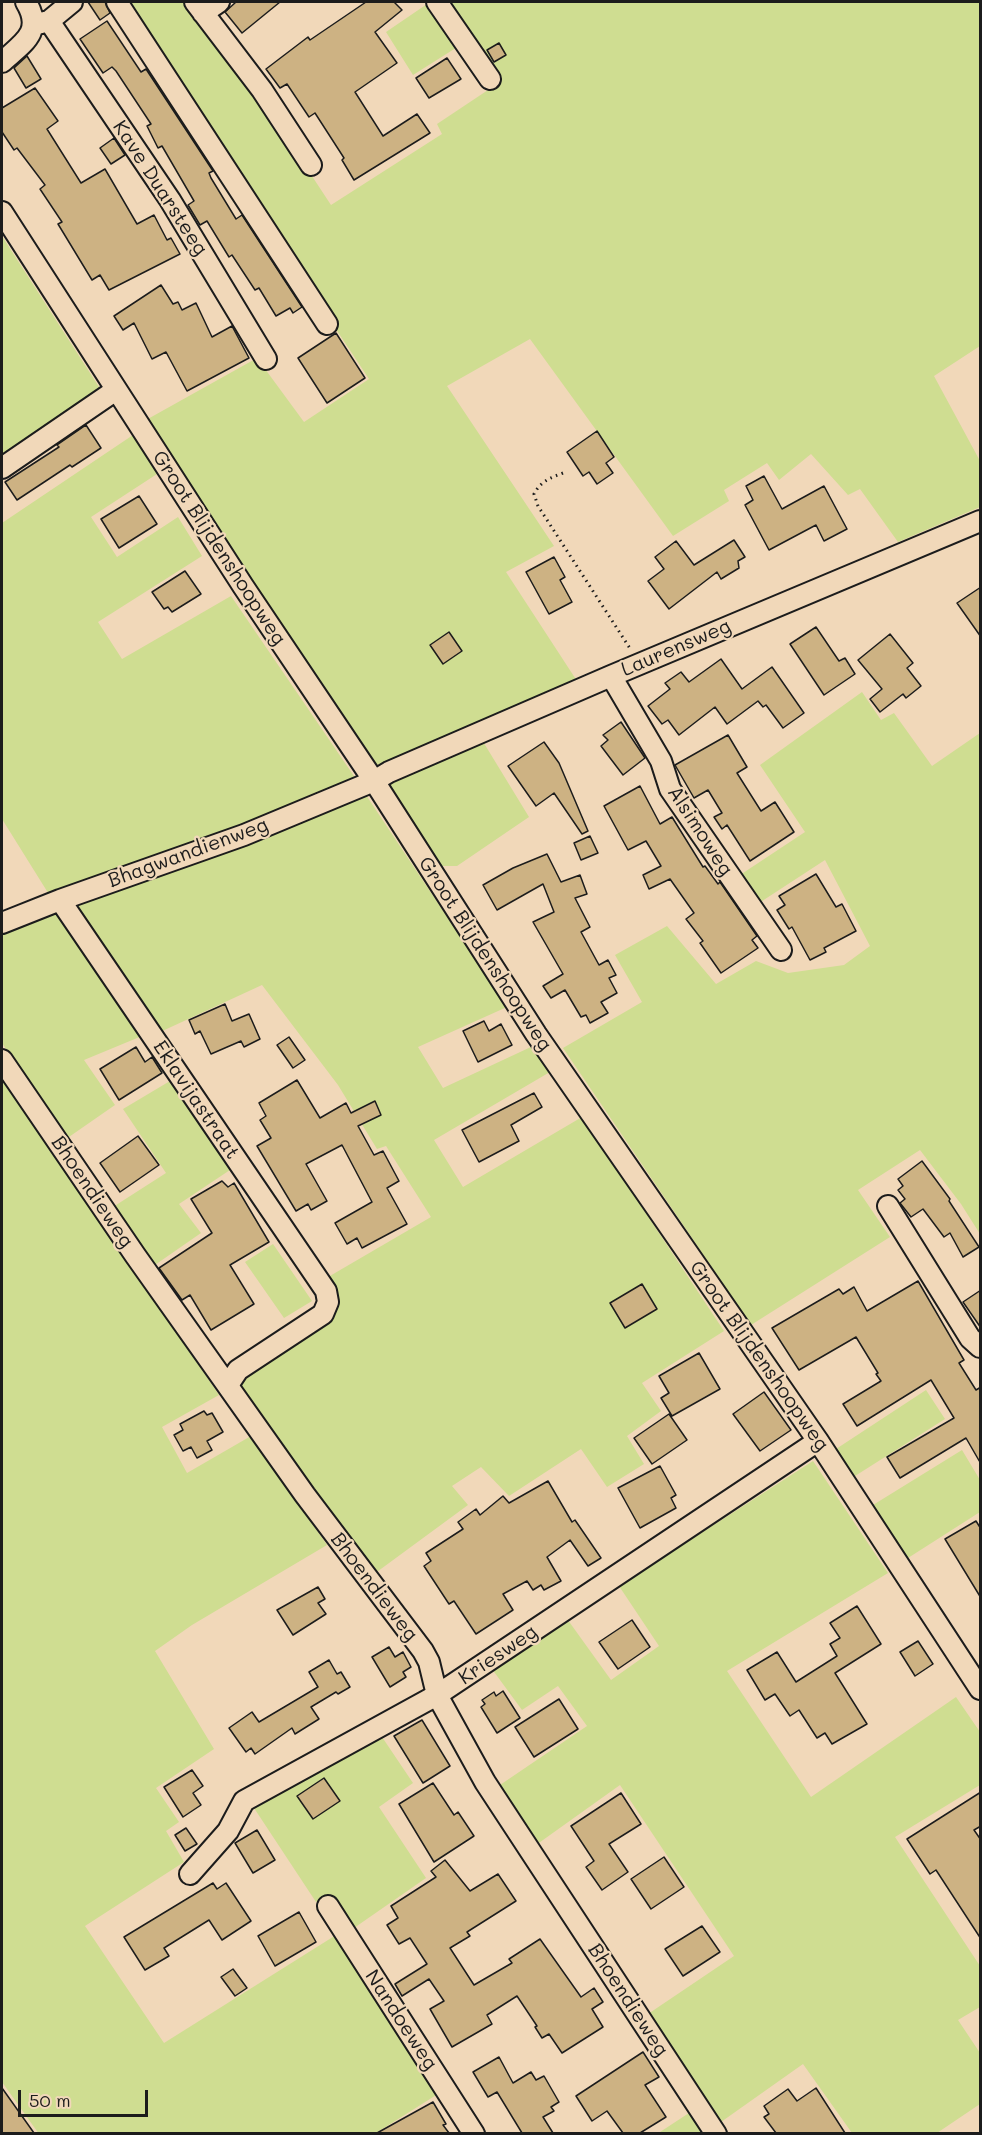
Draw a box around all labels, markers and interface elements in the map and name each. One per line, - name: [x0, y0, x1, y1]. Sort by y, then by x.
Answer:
- street label: Kave Duarsteeg: [107, 116, 213, 260]
- street label: Groot Blijdenshoopweg: [147, 446, 291, 650]
- street label: Laurensweg: [618, 614, 734, 682]
- street label: Alsimoweg: [662, 782, 738, 880]
- street label: Bhagwandienweg: [105, 813, 271, 893]
- street label: Groot Blijdenshoopweg: [413, 852, 557, 1056]
- street label: Eklavijastraat: [148, 1036, 244, 1164]
- street label: Bhoendieweg: [46, 1132, 138, 1252]
- street label: Groot Blijdenshoopweg: [684, 1256, 834, 1456]
- street label: Bhoendieweg: [325, 1528, 423, 1646]
- street label: Kriesweg: [454, 1620, 542, 1690]
- street label: Bhoendieweg: [583, 1939, 673, 2061]
- street label: Nandoeweg: [360, 1965, 442, 2075]
- scale bar: [21, 2078, 152, 2116]
- text: 50 m: [29, 2088, 71, 2112]

